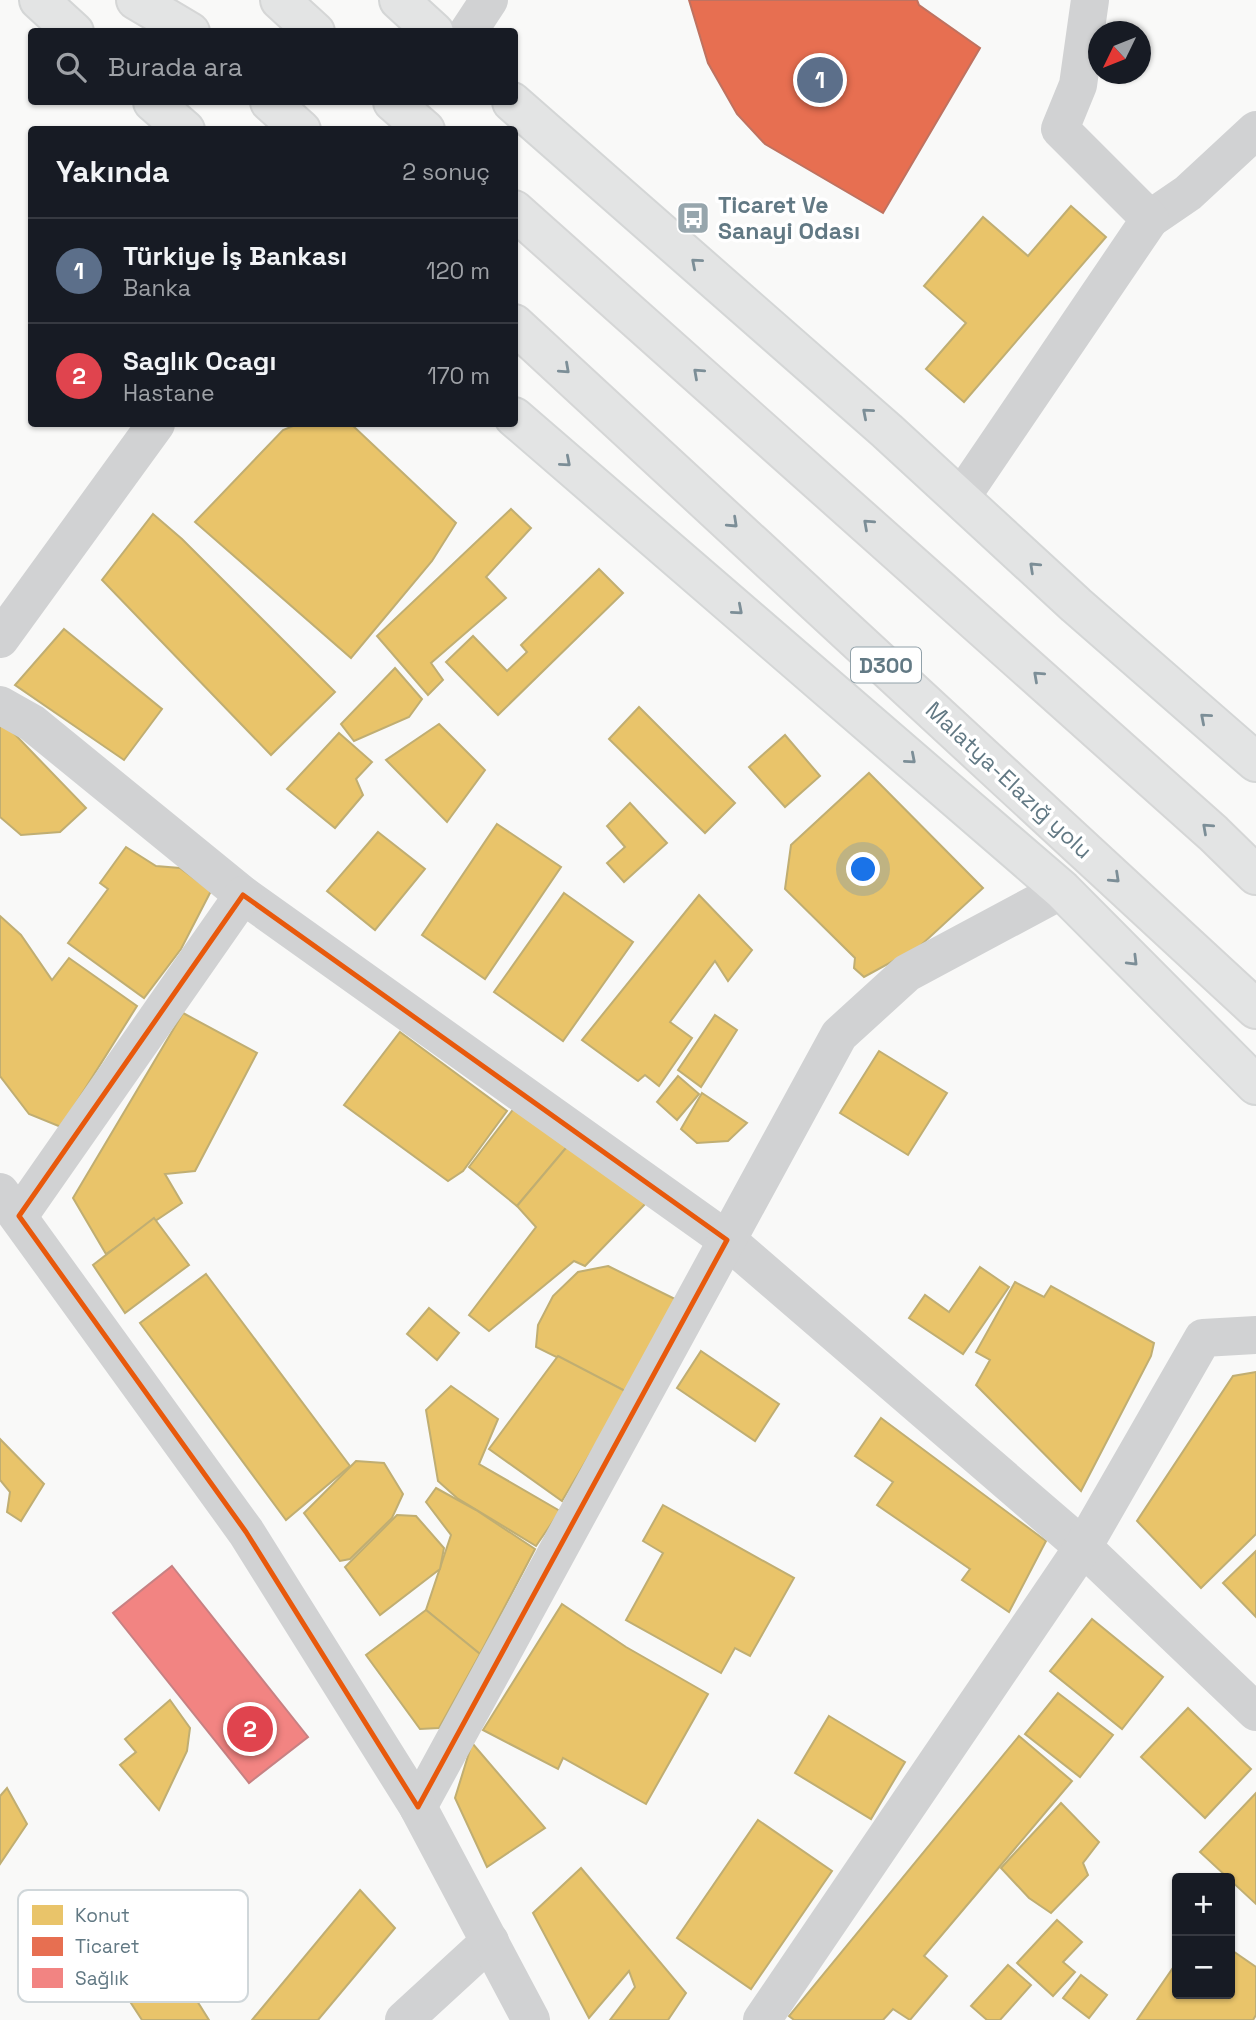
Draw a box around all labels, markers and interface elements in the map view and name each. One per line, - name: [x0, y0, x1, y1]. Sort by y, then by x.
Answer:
- north arrow: [1088, 21, 1151, 84]
- search box: [28, 28, 518, 105]
- icon: search: [52, 48, 90, 86]
- text: Burada ara: [108, 50, 243, 84]
- pin: 1: [797, 54, 843, 106]
- text: Yakında: [56, 152, 169, 191]
- text: 2 sonuç: [402, 157, 490, 187]
- place label: Ticaret Ve Sanayi Odası: [718, 190, 860, 246]
- bus stop icon: Ticaret Ve Sanayi Odası: [674, 199, 712, 237]
- text: Türkiye İş Bankası: [123, 239, 347, 273]
- text: 1: [74, 256, 84, 286]
- text: 120 m: [426, 256, 490, 286]
- one-way arrow: [691, 259, 704, 271]
- text: Banka: [123, 273, 191, 303]
- text: Saglık Ocagı: [123, 344, 276, 378]
- text: 2: [72, 361, 86, 391]
- text: 170 m: [427, 361, 490, 391]
- one-way arrow: [557, 361, 570, 374]
- one-way arrow: [693, 369, 706, 381]
- text: Hastane: [123, 378, 215, 408]
- one-way arrow: [862, 409, 875, 421]
- one-way arrow: [558, 454, 571, 466]
- one-way arrow: [725, 514, 738, 527]
- one-way arrow: [863, 520, 876, 533]
- one-way arrow: [1029, 563, 1042, 575]
- one-way arrow: [730, 602, 743, 614]
- road number: D300: [851, 648, 921, 682]
- one-way arrow: [1033, 672, 1046, 684]
- street label: Malatya-Elazığ yolu: [919, 695, 1099, 865]
- one-way arrow: [1200, 714, 1213, 726]
- one-way arrow: [902, 751, 915, 763]
- one-way arrow: [1202, 823, 1215, 836]
- your location: [846, 852, 880, 886]
- one-way arrow: [1107, 870, 1120, 883]
- one-way arrow: [1125, 953, 1138, 966]
- pin: 2: [227, 1703, 273, 1755]
- map controls: [1172, 1873, 1235, 1999]
- button: +: [1172, 1873, 1235, 1936]
- legend: [18, 1890, 248, 2002]
- text: Konut: [75, 1903, 130, 1928]
- text: Ticaret: [75, 1934, 139, 1959]
- button: −: [1172, 1936, 1235, 1999]
- text: Sağlık: [75, 1966, 129, 1991]

